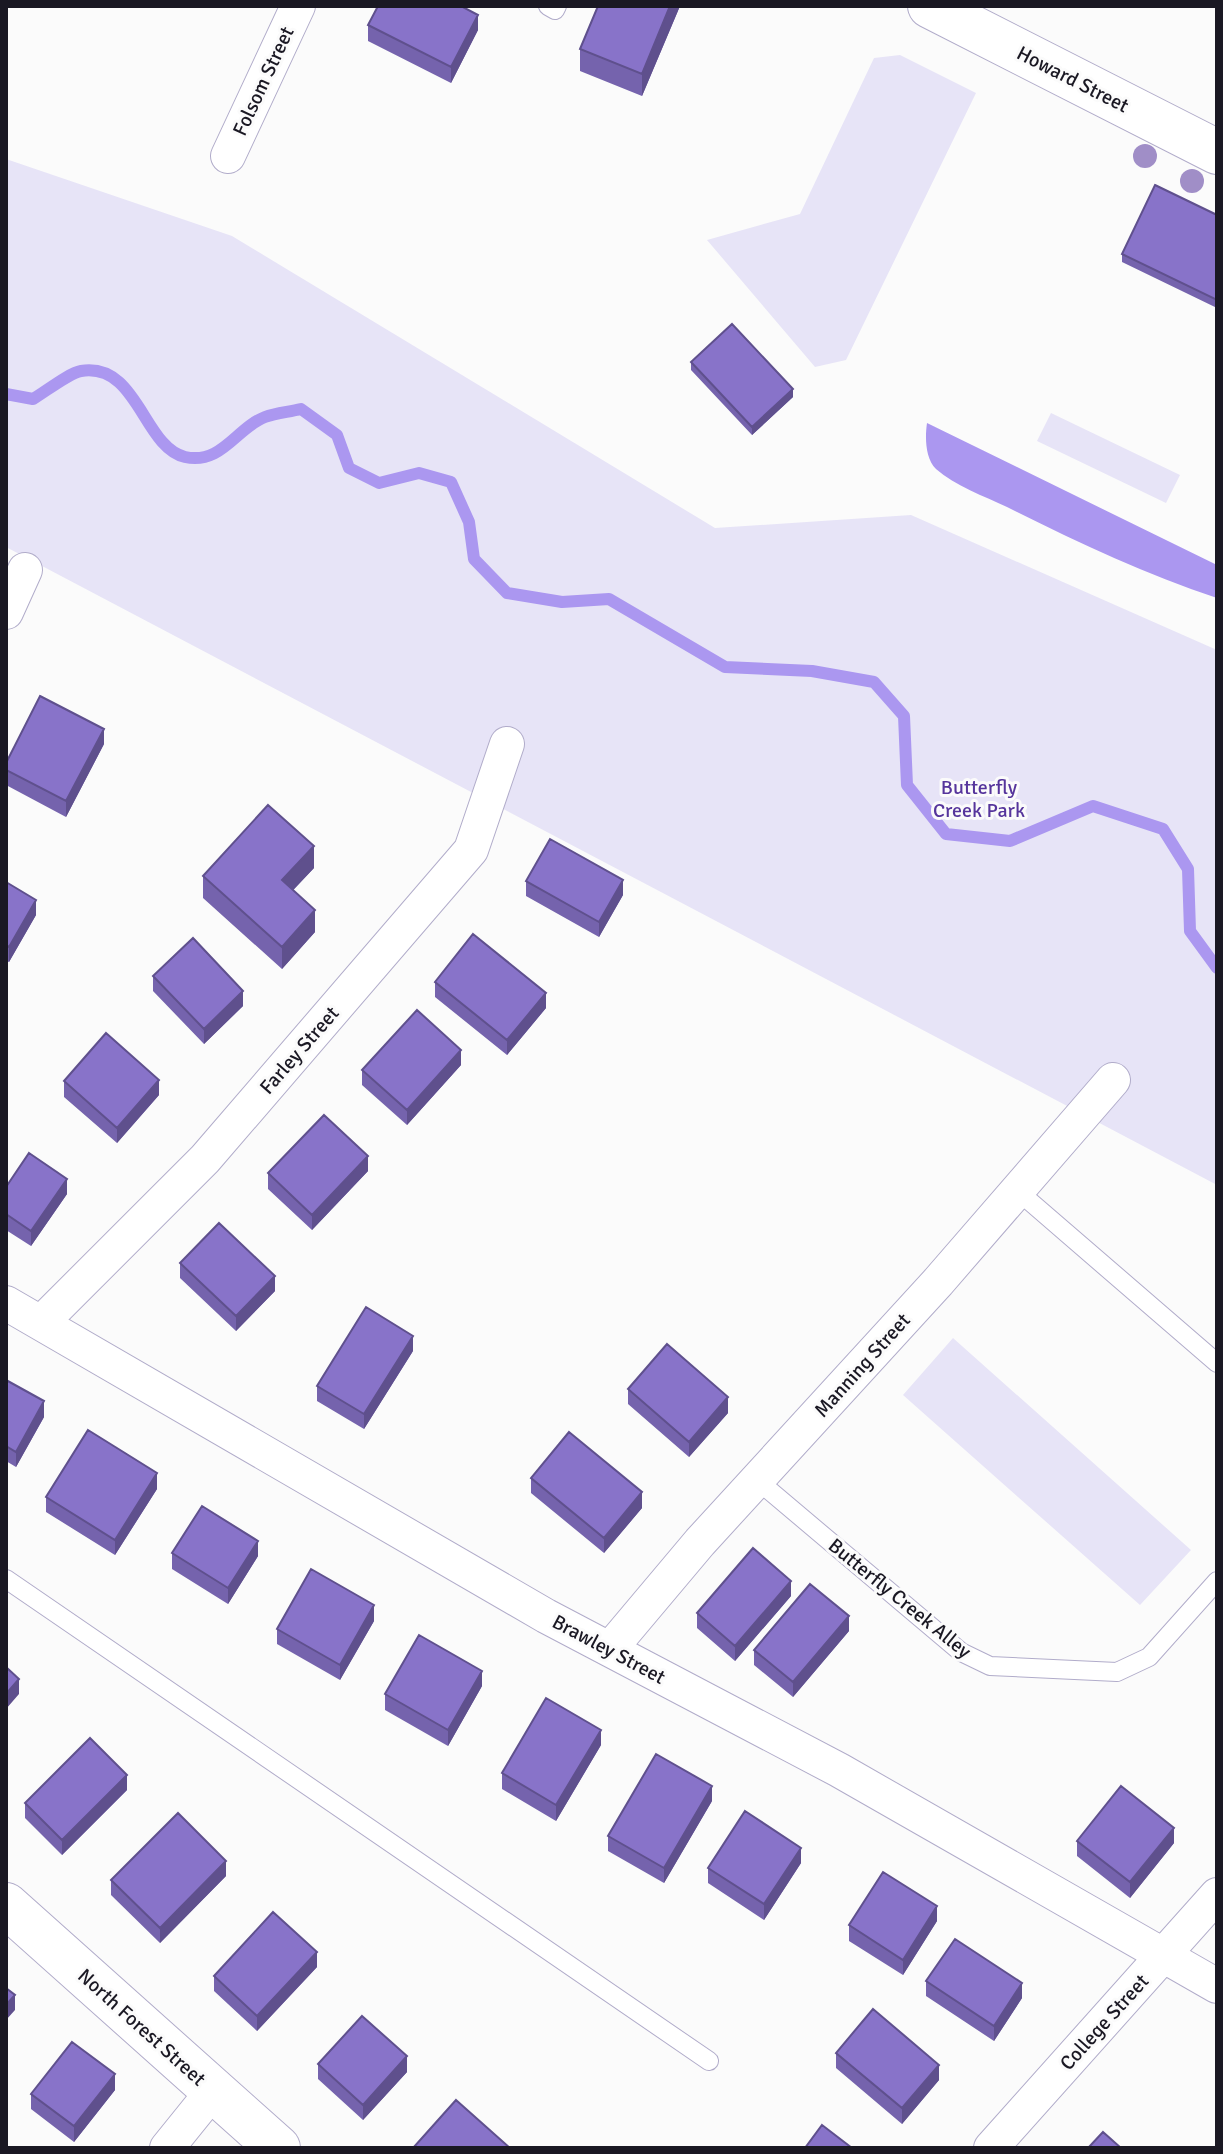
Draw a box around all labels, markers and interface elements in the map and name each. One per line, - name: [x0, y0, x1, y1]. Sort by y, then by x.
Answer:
- street label: Folsom Street: [227, 23, 300, 140]
- street label: Howard Street: [1013, 41, 1133, 118]
- park label: Butterfly Creek Park: [933, 775, 1025, 823]
- street label: Farley Street: [254, 1001, 344, 1099]
- street label: Manning Street: [809, 1308, 916, 1423]
- street label: Butterfly Creek Alley: [823, 1533, 977, 1664]
- street label: Brawley Street: [548, 1609, 670, 1690]
- street label: North Forest Street: [73, 1963, 211, 2091]
- street label: College Street: [1055, 1969, 1154, 2076]

